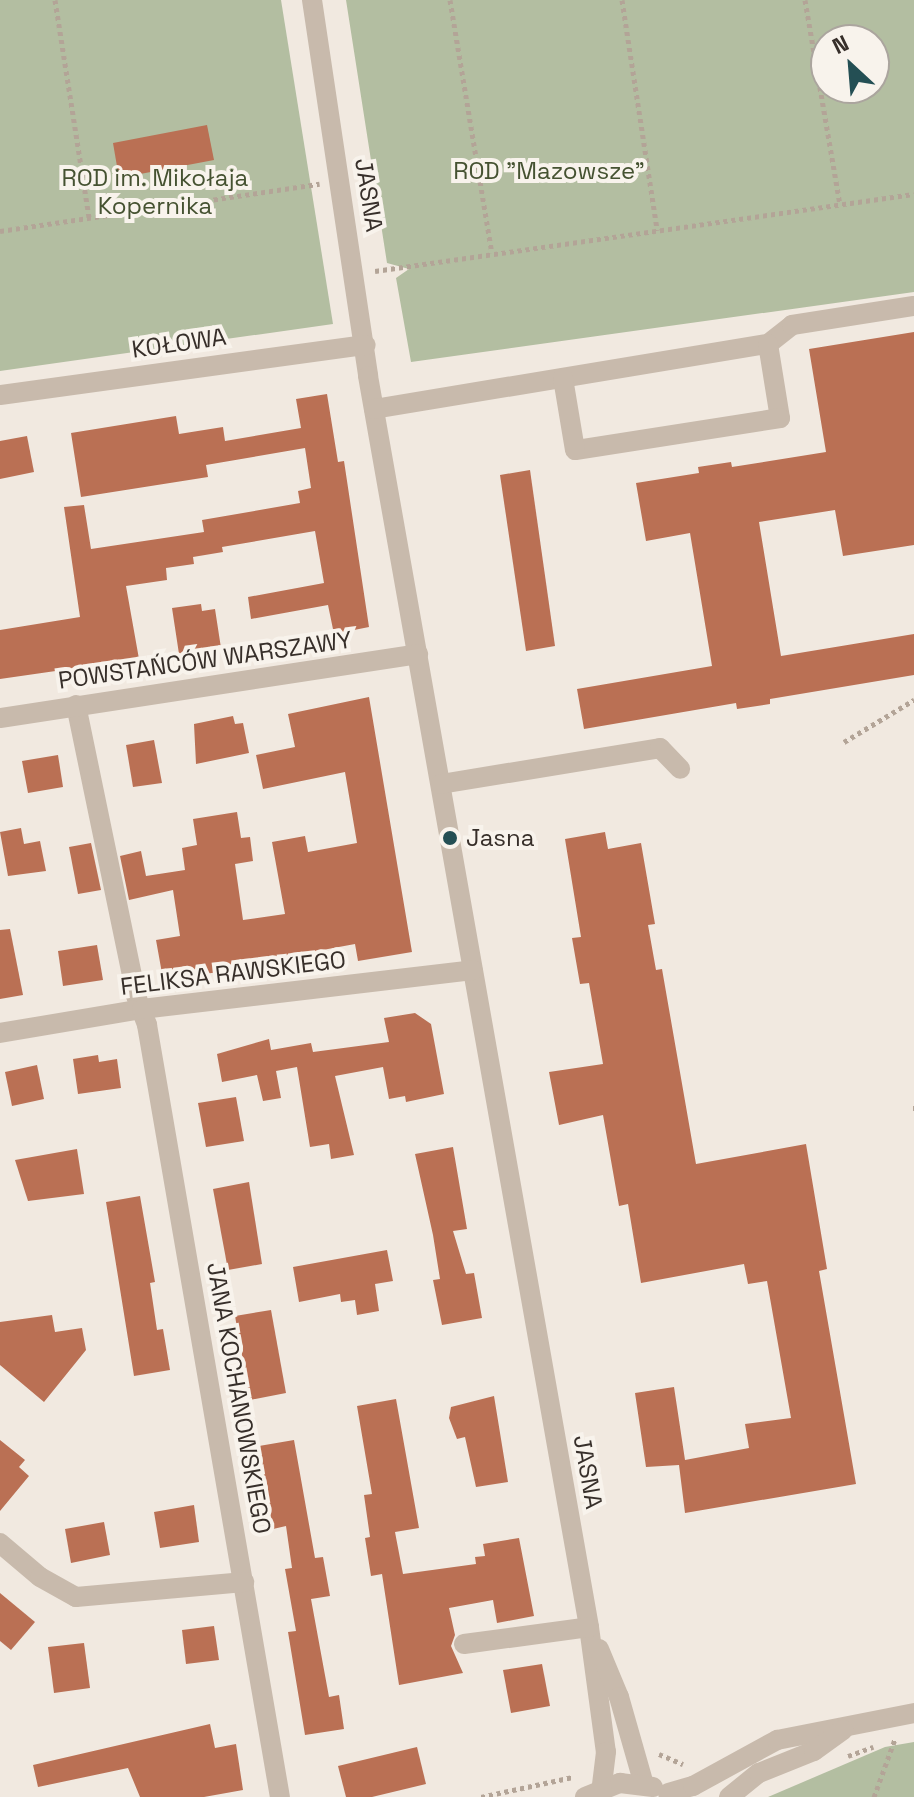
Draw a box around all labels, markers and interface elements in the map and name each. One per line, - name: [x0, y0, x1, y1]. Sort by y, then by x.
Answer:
- north arrow: [810, 24, 890, 104]
- text: N: [828, 28, 853, 60]
- street label: JASNA: [349, 156, 389, 234]
- park label: ROD "Mazowsze": [453, 157, 645, 185]
- park label: ROD im. Mikołaja Kopernika: [61, 164, 249, 220]
- street label: KOŁOWA: [130, 322, 228, 364]
- street label: POWSTAŃCÓW WARSZAWY: [56, 625, 354, 695]
- place label: Jasna: [466, 824, 535, 852]
- marker: Jasna: [441, 829, 459, 847]
- street label: FELIKSA RAWSKIEGO: [119, 945, 347, 1001]
- street label: JANA KOCHANOWSKIEGO: [201, 1260, 277, 1536]
- street label: JASNA: [567, 1433, 609, 1511]

